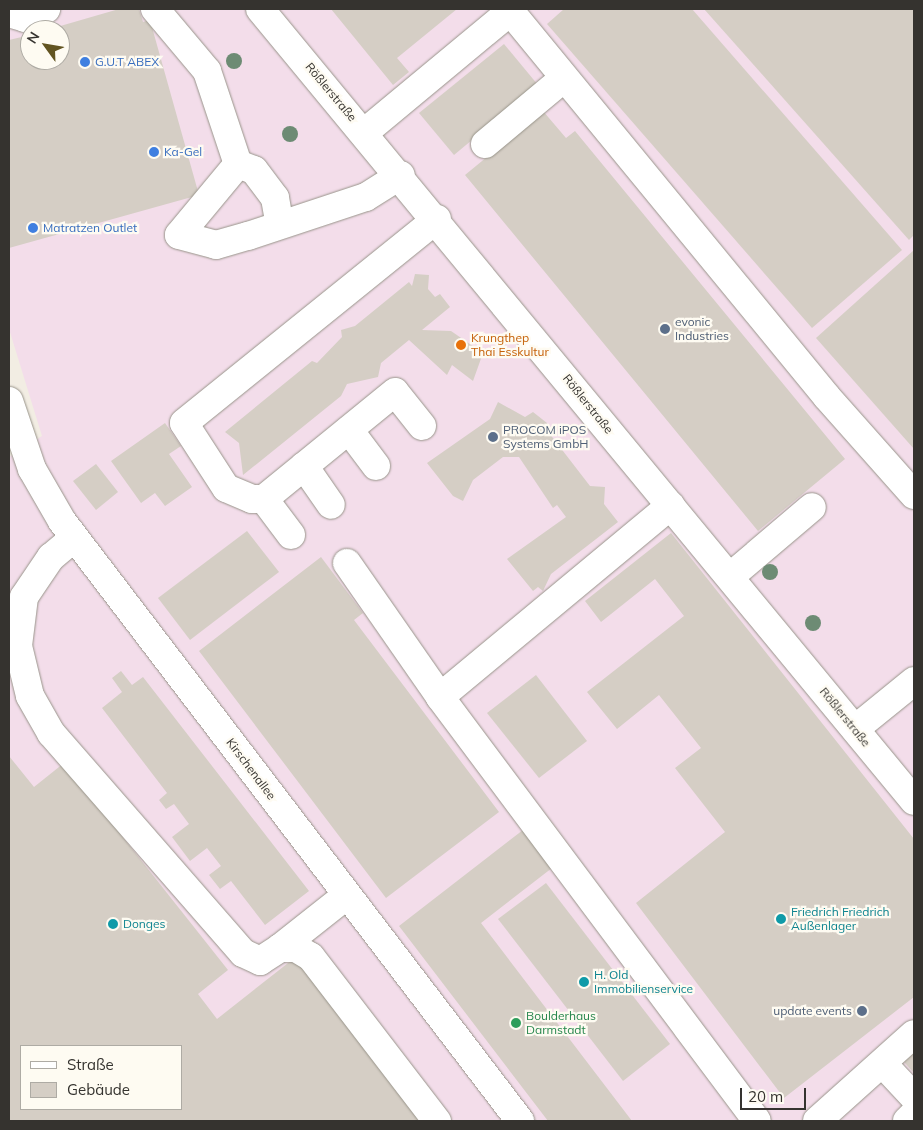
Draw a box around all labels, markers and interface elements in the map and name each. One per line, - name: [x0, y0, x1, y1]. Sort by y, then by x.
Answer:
- north arrow: [20, 20, 70, 70]
- text: N: [23, 28, 44, 47]
- place label: G.U.T ABEX: [95, 55, 159, 69]
- marker: G.U.T ABEX: [79, 56, 91, 68]
- street label: Rößlerstraße: [302, 60, 360, 124]
- place label: Ka-Gel: [164, 145, 202, 159]
- marker: Ka-Gel: [148, 146, 160, 158]
- place label: Matratzen Outlet: [43, 221, 137, 235]
- marker: Matratzen Outlet: [27, 222, 39, 234]
- place label: evonic Industries: [675, 315, 729, 343]
- marker: evonic Industries: [659, 323, 671, 335]
- place label: Krungthep Thai Esskultur: [471, 331, 549, 359]
- marker: Krungthep Thai Esskultur: [455, 339, 467, 351]
- street label: Rößlerstraße: [560, 371, 616, 437]
- place label: PROCOM iPOS Systems GmbH: [503, 423, 589, 451]
- marker: PROCOM iPOS Systems GmbH: [487, 431, 499, 443]
- street label: Rößlerstraße: [817, 684, 873, 750]
- street label: Kirschenallee: [223, 735, 279, 803]
- place label: Friedrich Friedrich Außenlager: [791, 905, 890, 933]
- marker: Friedrich Friedrich Außenlager: [775, 913, 787, 925]
- place label: Donges: [123, 917, 166, 931]
- marker: Donges: [107, 918, 119, 930]
- place label: H. Old Immobilienservice: [594, 968, 693, 996]
- marker: H. Old Immobilienservice: [578, 976, 590, 988]
- place label: update events: [773, 1004, 852, 1018]
- marker: update events: [856, 1005, 868, 1017]
- place label: Boulderhaus Darmstadt: [526, 1009, 596, 1037]
- marker: Boulderhaus Darmstadt: [510, 1017, 522, 1029]
- legend: [20, 1045, 182, 1110]
- text: Straße: [67, 1055, 114, 1074]
- scale bar: [743, 1078, 809, 1110]
- text: Gebäude: [67, 1080, 130, 1099]
- text: 20 m: [748, 1087, 783, 1106]

